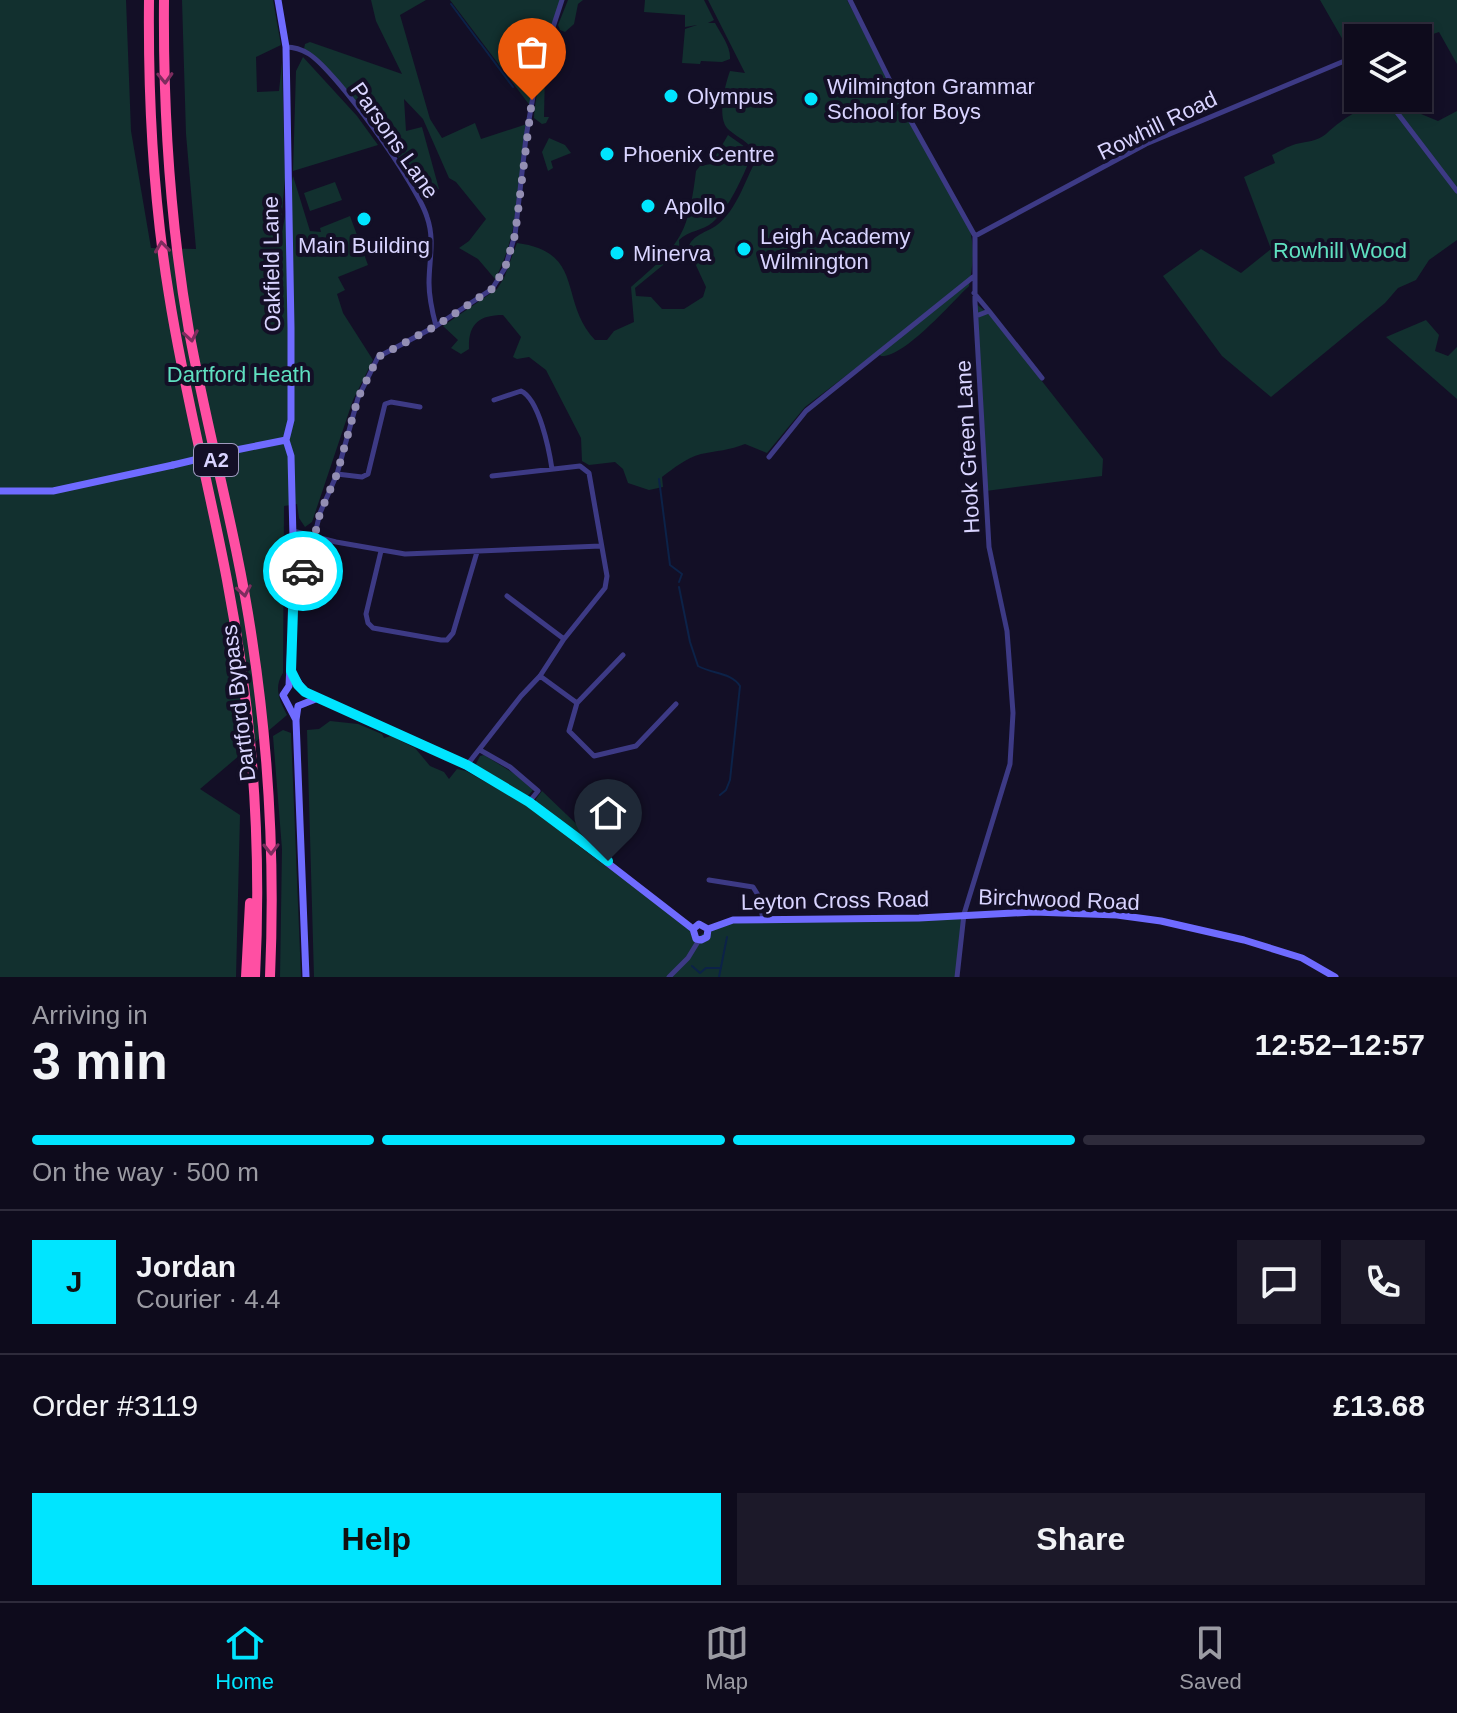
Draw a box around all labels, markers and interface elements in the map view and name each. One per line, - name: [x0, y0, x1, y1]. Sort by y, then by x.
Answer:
- pin: [498, 18, 566, 100]
- map controls: [1344, 24, 1432, 112]
- button: layers: [1344, 24, 1432, 112]
- icon: bag: [510, 30, 554, 74]
- one-way arrow: [156, 72, 174, 85]
- place label: Wilmington Grammar School for Boys: [827, 74, 1035, 124]
- street label: Parsons Lane: [345, 78, 444, 203]
- place label: Olympus: [687, 84, 774, 109]
- street label: Rowhill Road: [1093, 86, 1221, 165]
- marker: Olympus: [662, 87, 680, 105]
- marker: Wilmington Grammar School for Boys: [802, 90, 820, 108]
- place label: Phoenix Centre: [623, 142, 775, 167]
- marker: Phoenix Centre: [598, 145, 616, 163]
- place label: Apollo: [664, 194, 725, 219]
- street label: Oakfield Lane: [258, 196, 285, 332]
- marker: Apollo: [639, 197, 657, 215]
- marker: Main Building: [355, 210, 373, 228]
- place label: Leigh Academy Wilmington: [760, 224, 910, 274]
- place label: Main Building: [298, 233, 430, 258]
- park label: Rowhill Wood: [1273, 238, 1407, 263]
- marker: Leigh Academy Wilmington: [735, 240, 753, 258]
- one-way arrow: [154, 241, 171, 254]
- place label: Minerva: [633, 241, 712, 266]
- marker: Minerva: [608, 244, 626, 262]
- one-way arrow: [181, 330, 198, 343]
- street label: Hook Green Lane: [950, 360, 985, 534]
- park label: Dartford Heath: [167, 362, 311, 387]
- road number: A2: [194, 444, 238, 476]
- courier: [263, 531, 343, 611]
- icon: car: [281, 549, 325, 593]
- one-way arrow: [235, 584, 252, 598]
- street label: Dartford Bypass: [216, 623, 261, 783]
- pin: [574, 779, 642, 861]
- icon: home: [586, 791, 630, 835]
- one-way arrow: [262, 843, 280, 856]
- street label: Birchwood Road: [978, 884, 1140, 915]
- street label: Leyton Cross Road: [741, 886, 929, 915]
- text: Arriving in: [32, 1000, 148, 1030]
- text: 12:52–12:57: [1255, 1028, 1425, 1061]
- text: 3 min: [32, 1032, 168, 1090]
- text: On the way · 500 m: [32, 1157, 259, 1187]
- button: chat: [1237, 1240, 1321, 1324]
- button: phone: [1341, 1240, 1425, 1324]
- text: Jordan: [136, 1250, 236, 1283]
- text: J: [66, 1265, 82, 1298]
- text: Courier · 4.4: [136, 1284, 281, 1314]
- text: Order #3119: [32, 1389, 198, 1422]
- text: £13.68: [1333, 1389, 1425, 1422]
- button: Help: [32, 1493, 721, 1585]
- button: Share: [737, 1493, 1425, 1585]
- tab: Home: [215, 1621, 274, 1695]
- tab: Map: [705, 1621, 749, 1695]
- tab: Saved: [1179, 1621, 1242, 1695]

